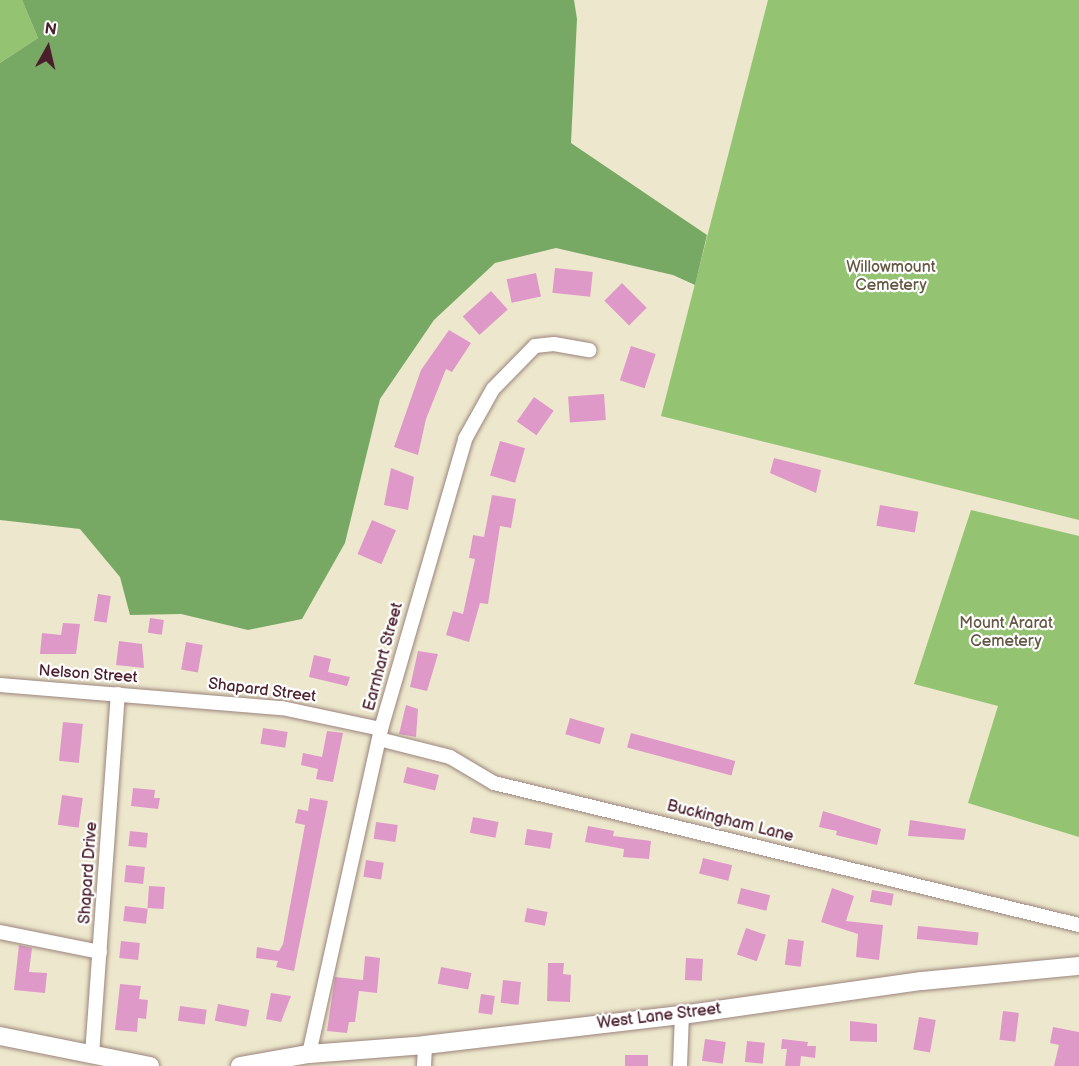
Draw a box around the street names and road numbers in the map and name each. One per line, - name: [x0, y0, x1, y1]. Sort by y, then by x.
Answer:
- street label: Earnhart Street: [360, 601, 408, 713]
- street label: Nelson Street: [38, 662, 138, 688]
- street label: Shapard Street: [207, 675, 317, 707]
- street label: Buckingham Lane: [665, 797, 795, 847]
- street label: Shapard Drive: [76, 821, 102, 925]
- street label: West Lane Street: [596, 1000, 722, 1034]

